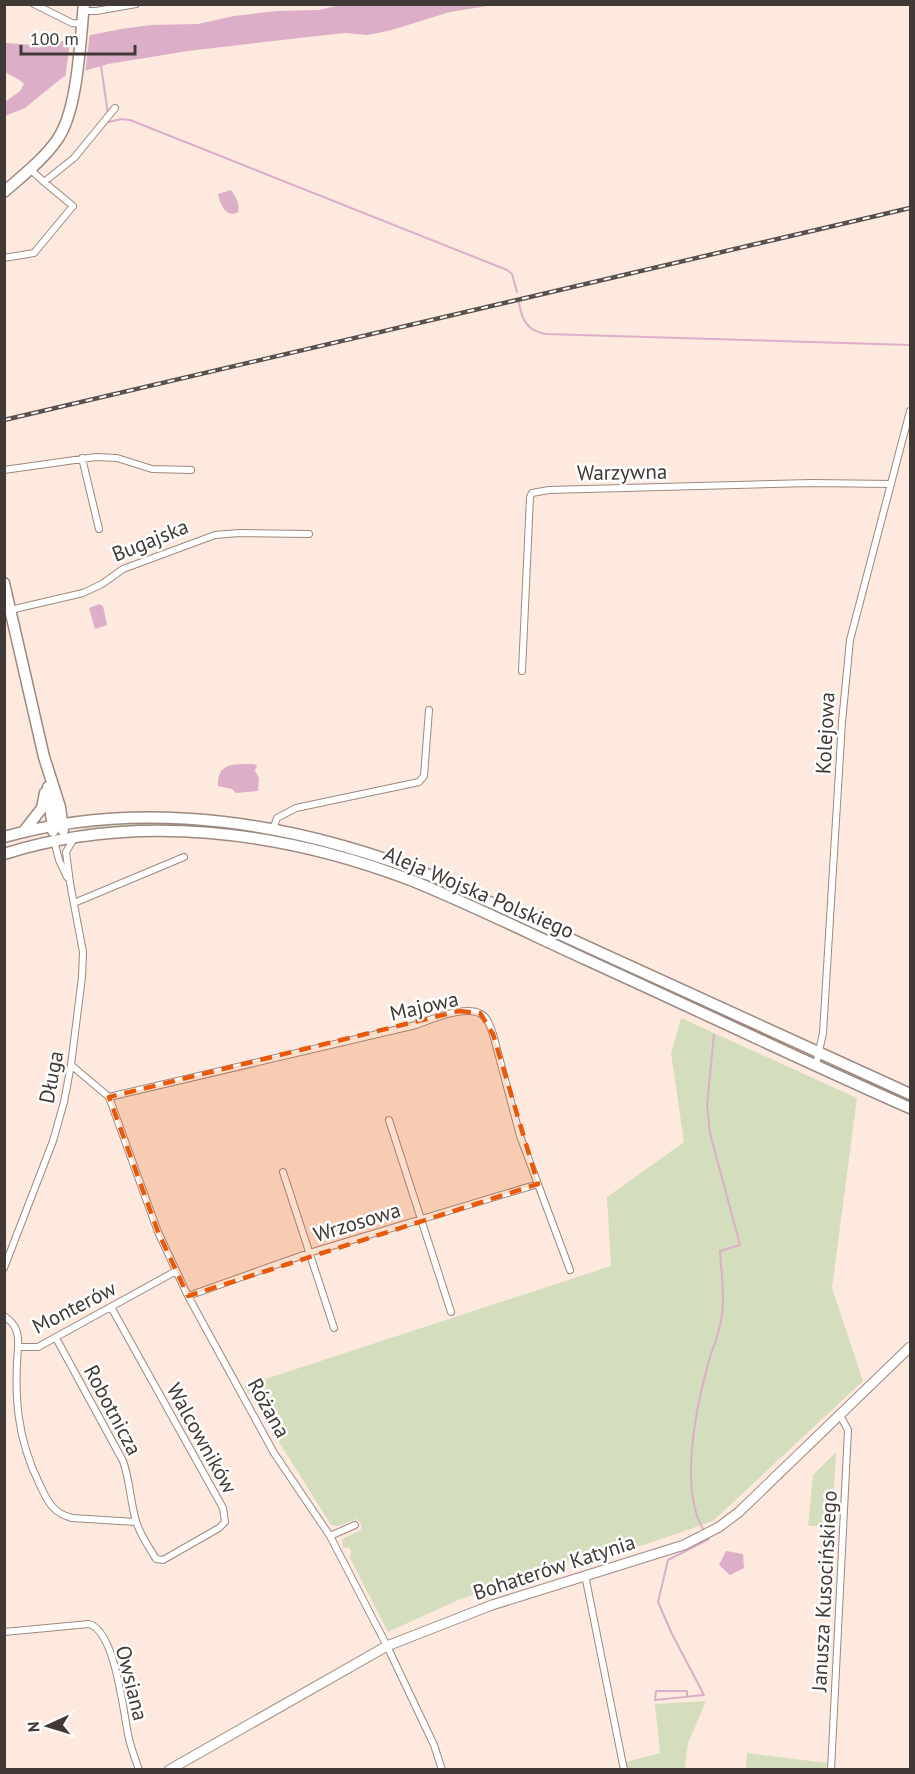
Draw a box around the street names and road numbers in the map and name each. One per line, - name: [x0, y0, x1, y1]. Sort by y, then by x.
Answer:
- street label: Warzywna: [577, 458, 667, 486]
- street label: Bugajska: [108, 512, 192, 568]
- street label: Kolejowa: [809, 691, 841, 775]
- street label: Aleja Wojska Polskiego: [380, 840, 578, 944]
- street label: Majowa: [387, 985, 461, 1027]
- street label: Długa: [33, 1048, 69, 1106]
- street label: Wrzosowa: [310, 1196, 404, 1248]
- street label: Monterów: [28, 1274, 121, 1340]
- street label: Robotnicza: [78, 1360, 148, 1460]
- street label: Różana: [242, 1373, 296, 1443]
- street label: Walcowników: [161, 1378, 244, 1498]
- street label: Janusza Kusocińskiego: [805, 1490, 843, 1693]
- street label: Bohaterów Katynia: [470, 1528, 638, 1606]
- street label: Owsiana: [110, 1643, 154, 1723]

